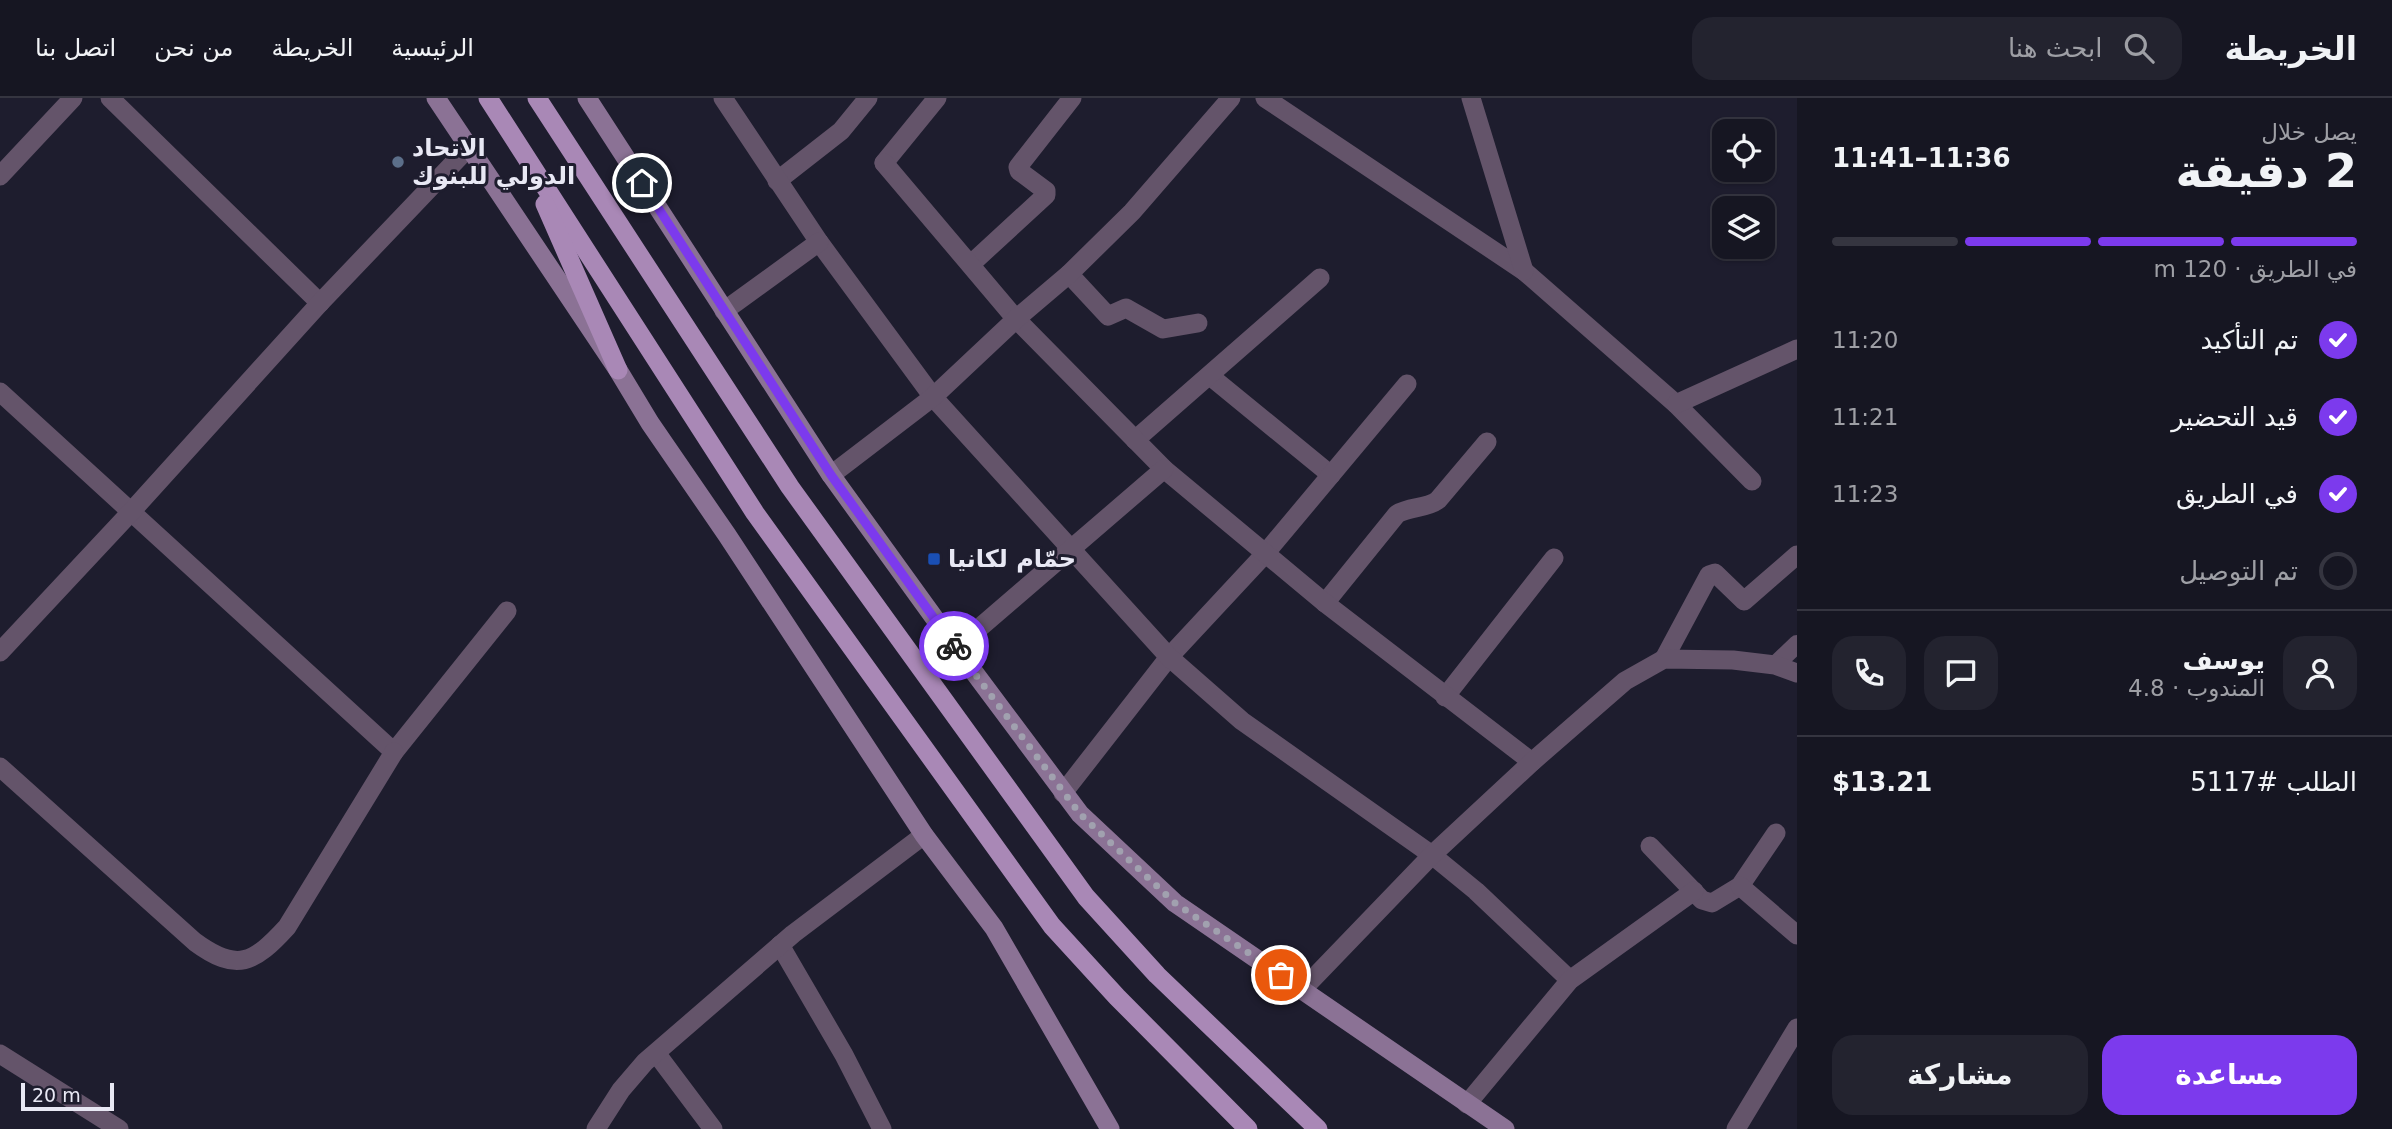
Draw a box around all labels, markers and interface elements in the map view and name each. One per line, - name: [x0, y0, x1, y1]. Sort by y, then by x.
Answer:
- search box: [1692, 17, 2182, 80]
- icon: search: [2120, 29, 2158, 67]
- text: الخريطة: [2224, 29, 2357, 68]
- text: ابحث هنا: [2008, 33, 2102, 63]
- text: اتصل بنا: [35, 34, 116, 62]
- text: من نحن: [154, 34, 233, 62]
- text: الخريطة: [271, 34, 353, 62]
- text: الرئيسية: [391, 34, 474, 62]
- map controls: [1712, 119, 1775, 259]
- button: locate: [1712, 119, 1775, 182]
- text: يصل خلال: [2261, 119, 2357, 145]
- place label: الاتحاد الدولي للبنوك: [412, 134, 575, 190]
- text: 11:36–11:41: [1832, 143, 2011, 173]
- text: 2 دقيقة: [2175, 144, 2357, 198]
- pin: [612, 153, 672, 213]
- marker: الاتحاد الدولي للبنوك: [390, 154, 406, 170]
- icon: home: [623, 164, 661, 202]
- button: layers: [1712, 196, 1775, 259]
- text: في الطريق · 120 m: [2153, 256, 2357, 282]
- icon: check: [2319, 321, 2357, 359]
- text: تم التأكيد: [2200, 325, 2298, 355]
- text: 11:20: [1832, 327, 1898, 353]
- icon: check: [2319, 398, 2357, 436]
- text: قيد التحضير: [2171, 402, 2298, 432]
- text: 11:21: [1832, 404, 1898, 430]
- icon: check: [2319, 475, 2357, 513]
- text: في الطريق: [2176, 479, 2298, 509]
- text: 11:23: [1832, 481, 1898, 507]
- place label: حمّام لكانيا: [948, 545, 1076, 573]
- marker: حمّام لكانيا: [926, 551, 942, 567]
- text: تم التوصيل: [2179, 556, 2298, 586]
- courier: [919, 611, 989, 681]
- icon: bike: [935, 627, 973, 665]
- button: phone: [1832, 636, 1906, 710]
- button: chat: [1924, 636, 1998, 710]
- button: person: [2283, 636, 2357, 710]
- text: يوسف: [2182, 645, 2265, 675]
- text: المندوب · 4.8: [2128, 675, 2265, 701]
- text: $13.21: [1832, 767, 1932, 797]
- text: الطلب #5117: [2190, 767, 2357, 797]
- pin: [1251, 945, 1311, 1005]
- icon: bag: [1262, 956, 1300, 994]
- button: مشاركة: [1832, 1035, 2088, 1115]
- button: مساعدة: [2102, 1035, 2357, 1115]
- scale bar: [21, 1080, 114, 1112]
- text: 20 m: [32, 1084, 81, 1106]

